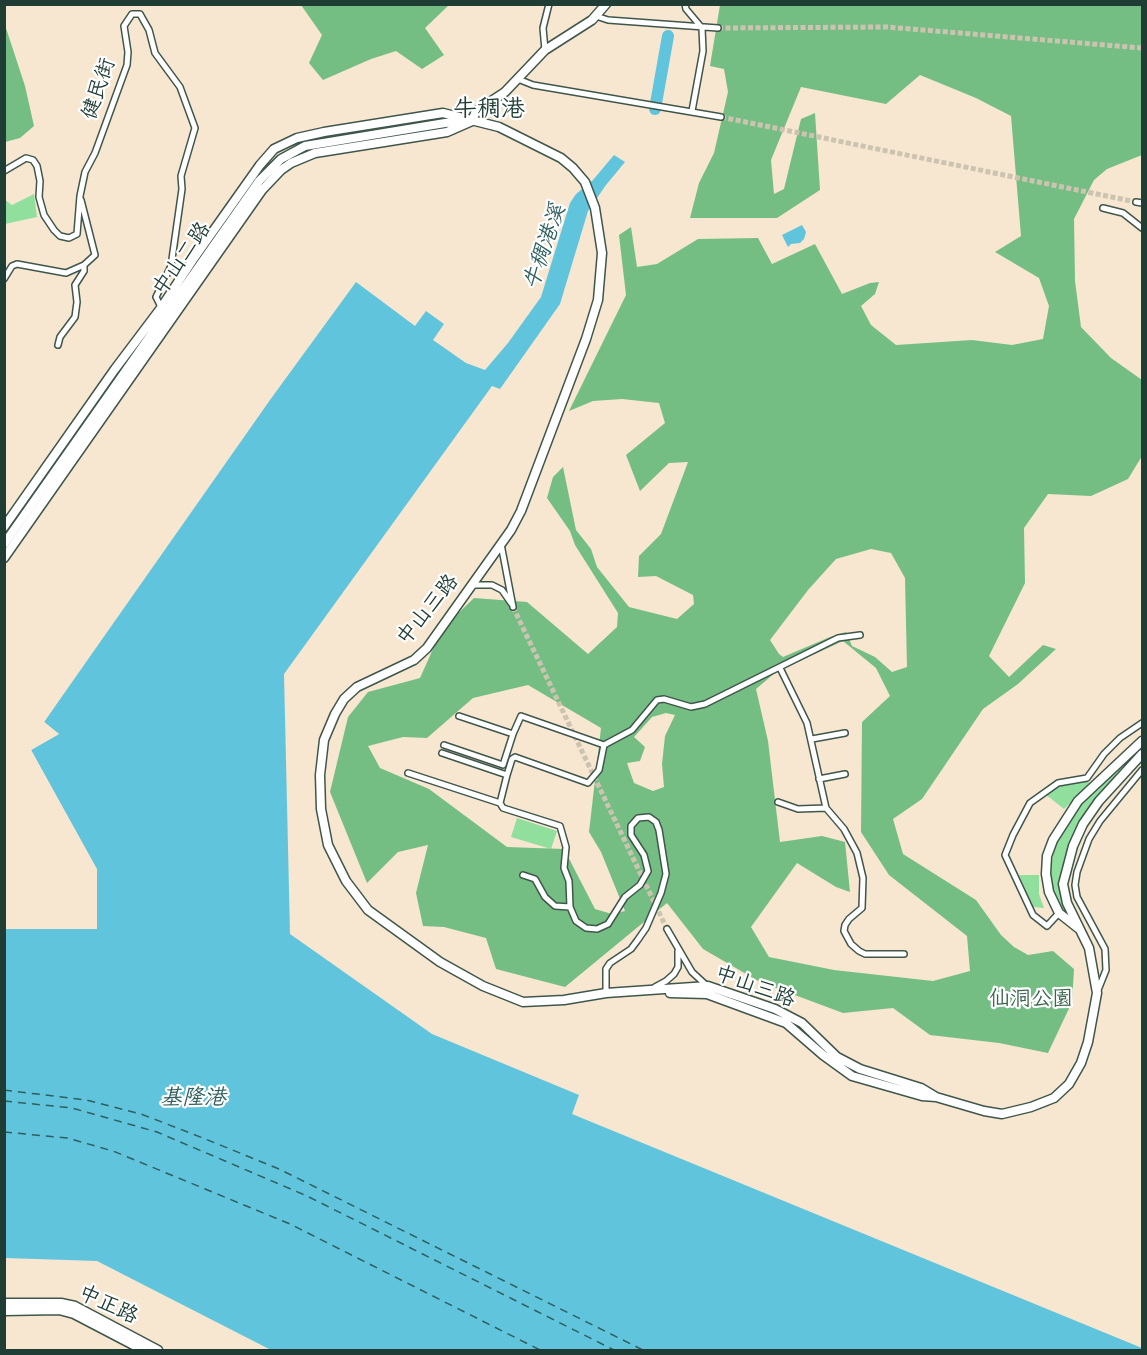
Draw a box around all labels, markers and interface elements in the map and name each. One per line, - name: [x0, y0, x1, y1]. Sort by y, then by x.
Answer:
- street label: 健民街: [77, 55, 121, 123]
- district label: 牛稠港: [453, 96, 525, 124]
- water label: 牛稠港溪: [518, 201, 572, 293]
- street label: 中山二路: [148, 217, 216, 301]
- street label: 中山三路: [392, 569, 464, 651]
- street label: 中山三路: [711, 961, 799, 1013]
- park label: 仙洞公園: [989, 986, 1073, 1012]
- water label: 基隆港: [160, 1085, 226, 1111]
- street label: 中正路: [74, 1280, 142, 1330]

